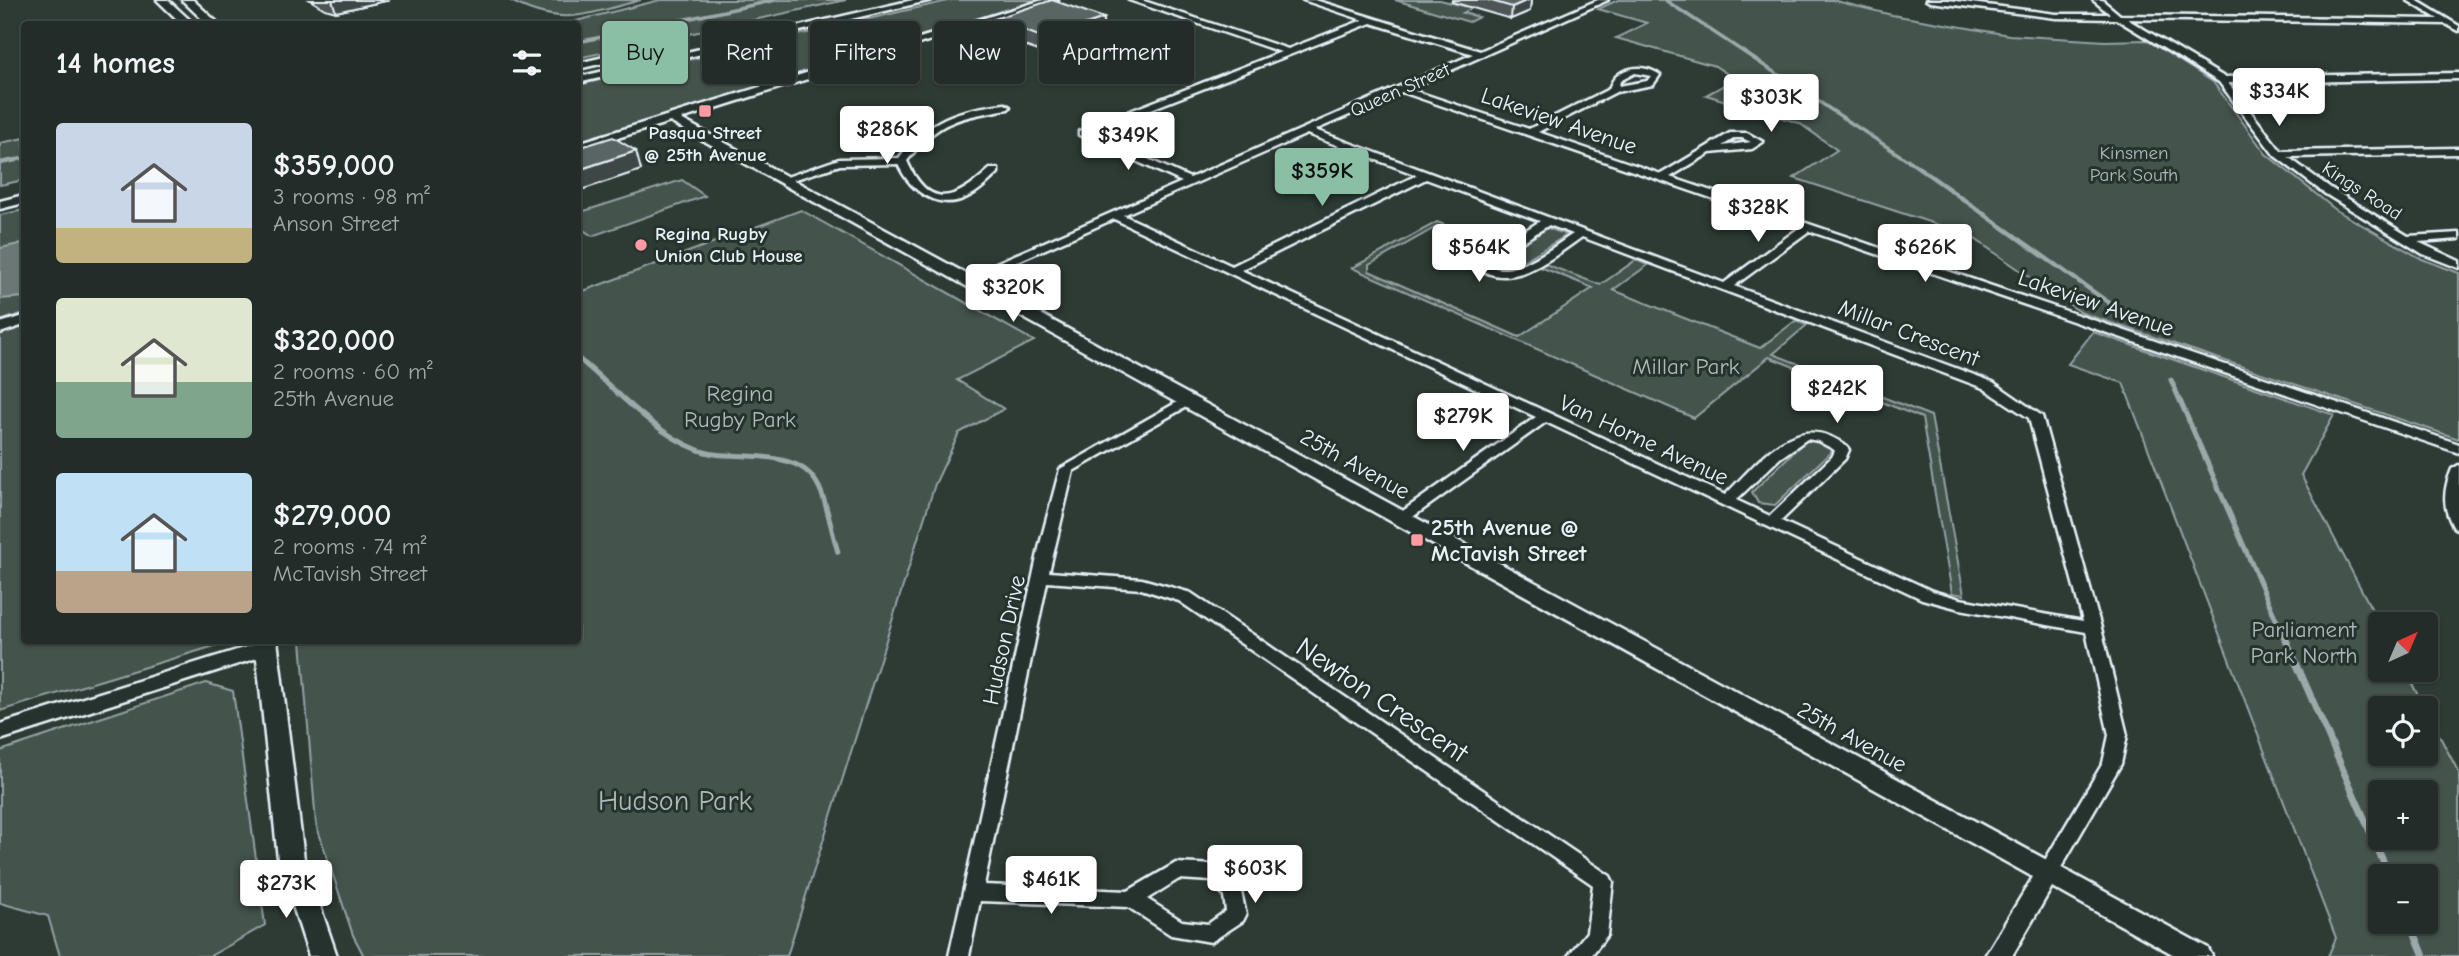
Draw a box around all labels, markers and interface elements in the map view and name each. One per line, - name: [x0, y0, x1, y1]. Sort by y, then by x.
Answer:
- chip: Buy: [602, 21, 688, 84]
- chip: Rent: [702, 21, 796, 84]
- chip: Filters: [810, 21, 920, 84]
- chip: New: [934, 21, 1025, 84]
- chip: Apartment: [1039, 21, 1194, 84]
- icon: filters: [508, 44, 546, 82]
- text: 14 homes: [56, 46, 175, 81]
- street label: Queen Street: [1347, 58, 1454, 122]
- pin: $334K: [2230, 68, 2328, 128]
- pin: $303K: [1722, 74, 1820, 134]
- text: $334K: [2249, 77, 2309, 104]
- street label: Lakeview Avenue: [1478, 82, 1640, 160]
- text: $303K: [1740, 83, 1802, 110]
- marker: Pasqua Street @ 25th Avenue: [697, 103, 713, 119]
- pin: $286K: [838, 106, 936, 166]
- pin: $349K: [1079, 113, 1177, 172]
- text: $286K: [856, 115, 918, 142]
- text: $349K: [1098, 121, 1158, 148]
- place label: Pasqua Street @ 25th Avenue: [644, 122, 766, 166]
- park label: Kinsmen Park South: [2090, 142, 2178, 186]
- text: $359,000: [273, 148, 395, 183]
- pin: $359K: [1273, 148, 1371, 208]
- icon: home: [112, 151, 196, 235]
- text: $359K: [1291, 157, 1353, 184]
- street label: Kings Road: [2318, 157, 2406, 225]
- text: 3 rooms · 98 m²: [273, 183, 430, 210]
- pin: $328K: [1709, 184, 1807, 244]
- text: $328K: [1727, 193, 1789, 220]
- text: Anson Street: [273, 210, 399, 237]
- place label: Regina Rugby Union Club House: [655, 223, 803, 267]
- pin: $564K: [1430, 224, 1528, 284]
- pin: $626K: [1876, 224, 1974, 284]
- text: $564K: [1448, 233, 1510, 260]
- text: $626K: [1894, 233, 1956, 260]
- marker: Regina Rugby Union Club House: [633, 237, 649, 253]
- pin: $320K: [964, 264, 1062, 324]
- street label: Lakeview Avenue: [2015, 264, 2177, 342]
- text: $320K: [982, 273, 1044, 300]
- street label: Millar Crescent: [1835, 294, 1985, 373]
- text: $320,000: [273, 323, 395, 358]
- icon: home: [112, 326, 196, 410]
- park label: Millar Park: [1632, 353, 1740, 380]
- text: 2 rooms · 60 m²: [273, 358, 433, 385]
- pin: $242K: [1788, 366, 1886, 425]
- text: $242K: [1807, 374, 1867, 401]
- park label: Regina Rugby Park: [684, 380, 796, 433]
- text: 25th Avenue: [273, 385, 394, 412]
- street label: Van Horne Avenue: [1555, 389, 1733, 491]
- pin: $279K: [1414, 393, 1512, 453]
- text: $279K: [1433, 402, 1493, 429]
- street label: 25th Avenue: [1295, 423, 1415, 505]
- text: $279,000: [273, 498, 392, 533]
- icon: home: [112, 501, 196, 585]
- place label: 25th Avenue @ McTavish Street: [1431, 514, 1587, 567]
- marker: 25th Avenue @ McTavish Street: [1409, 532, 1425, 548]
- text: 2 rooms · 74 m²: [273, 533, 426, 560]
- text: McTavish Street: [273, 560, 427, 587]
- street label: Hudson Drive: [977, 573, 1031, 707]
- north arrow: [2368, 612, 2438, 682]
- map controls: [2368, 612, 2438, 934]
- park label: Parliament Park North: [2250, 616, 2358, 669]
- street label: Newton Crescent: [1290, 631, 1475, 770]
- street label: 25th Avenue: [1792, 696, 1912, 778]
- button: locate: [2368, 696, 2438, 766]
- button: +: [2368, 780, 2438, 850]
- park label: Hudson Park: [598, 785, 753, 817]
- pin: $603K: [1206, 846, 1304, 905]
- text: $603K: [1223, 854, 1287, 881]
- pin: $461K: [1002, 856, 1100, 916]
- pin: $273K: [237, 860, 335, 920]
- button: −: [2368, 864, 2438, 934]
- text: $461K: [1022, 865, 1080, 892]
- text: $273K: [256, 869, 316, 896]

